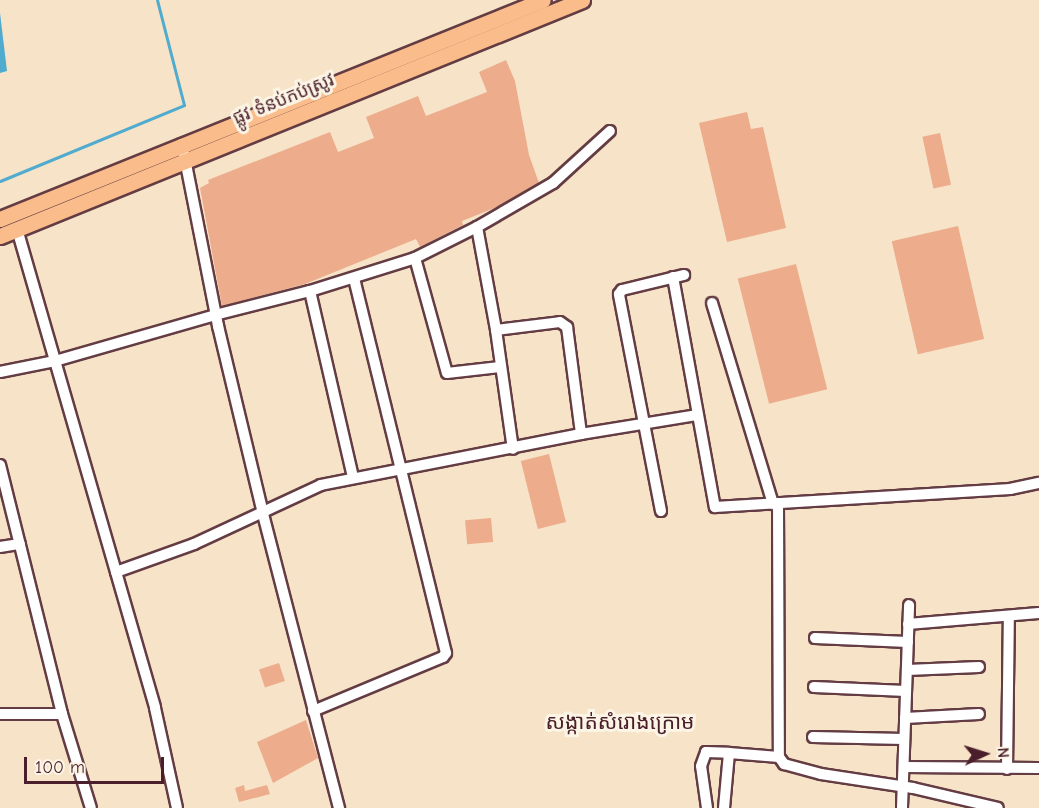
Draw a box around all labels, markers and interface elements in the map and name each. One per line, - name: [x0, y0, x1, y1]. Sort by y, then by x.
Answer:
- street label: ផ្លូវ ទំនប់កប់ស្រូវ: [230, 70, 338, 130]
- district label: សង្កាត់សំរោងក្រោម: [546, 709, 694, 735]
- north arrow: [955, 724, 1015, 784]
- scale bar: [27, 745, 166, 783]
- text: N: [994, 747, 1012, 759]
- text: 100 m: [35, 757, 85, 778]

